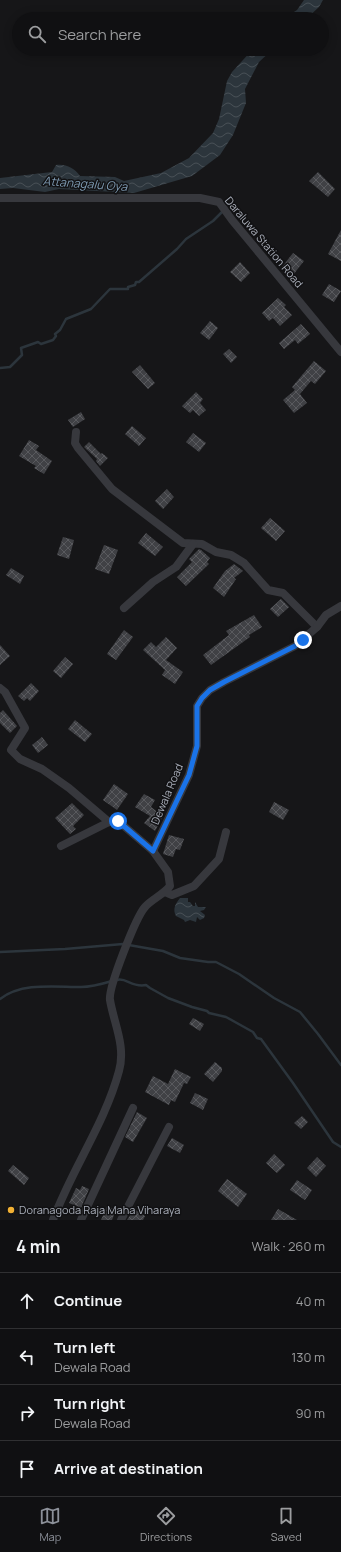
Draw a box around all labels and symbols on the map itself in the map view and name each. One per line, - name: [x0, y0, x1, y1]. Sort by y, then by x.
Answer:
- water label: Attanagalu Oya: [42, 172, 129, 195]
- street label: Daraluwa Station Road: [222, 193, 307, 290]
- route end: [294, 631, 312, 649]
- street label: Dewala Road: [147, 761, 186, 827]
- route start: [109, 812, 127, 830]
- place label: Doranagoda Raja Maha Viharaya: [19, 1202, 180, 1217]
- marker: Doranagoda Raja Maha Viharaya: [6, 1205, 16, 1215]

